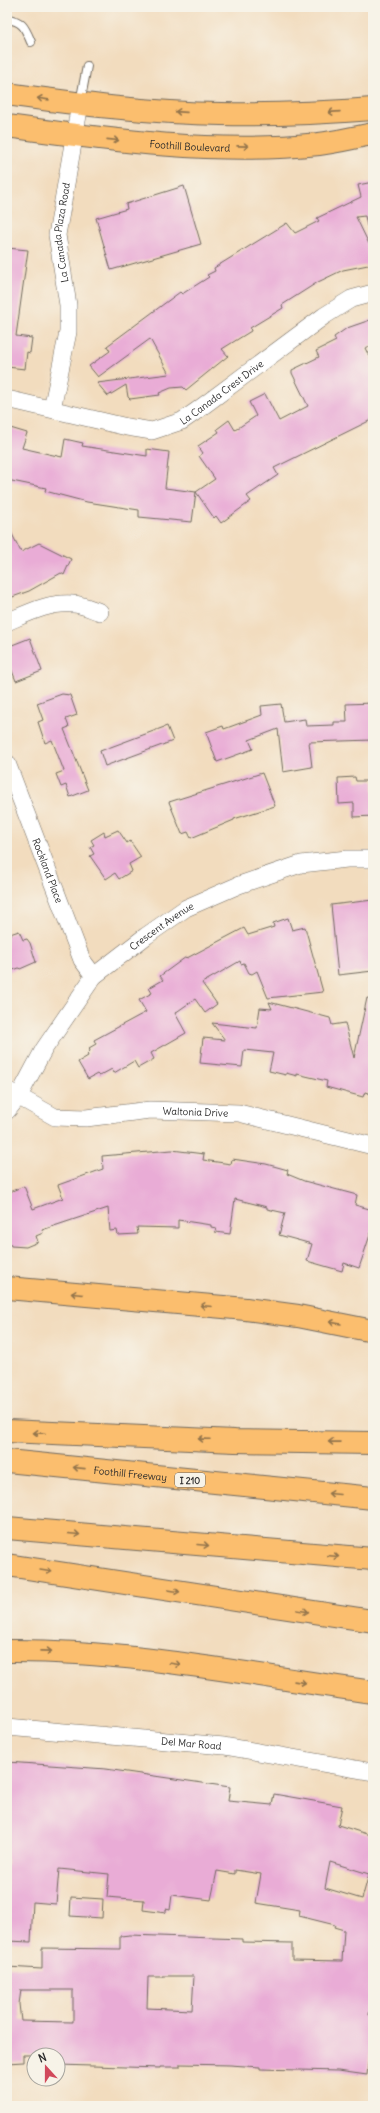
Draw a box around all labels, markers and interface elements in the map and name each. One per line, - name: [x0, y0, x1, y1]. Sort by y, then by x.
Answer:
- one-way arrow: [37, 95, 50, 103]
- one-way arrow: [175, 108, 188, 115]
- one-way arrow: [328, 108, 341, 116]
- one-way arrow: [106, 136, 119, 144]
- street label: Foothill Boulevard: [149, 137, 230, 154]
- one-way arrow: [236, 143, 249, 150]
- street label: La Canada Plaza Road: [50, 181, 73, 284]
- street label: La Canada Crest Drive: [177, 357, 266, 427]
- street label: Rockland Place: [30, 836, 66, 905]
- street label: Crescent Avenue: [127, 899, 195, 953]
- street label: Waltonia Drive: [162, 1104, 228, 1119]
- one-way arrow: [71, 1291, 84, 1298]
- one-way arrow: [200, 1302, 213, 1309]
- one-way arrow: [329, 1318, 342, 1326]
- one-way arrow: [33, 1429, 46, 1436]
- one-way arrow: [198, 1436, 211, 1443]
- one-way arrow: [328, 1438, 341, 1446]
- street label: Foothill Freeway: [93, 1463, 168, 1484]
- one-way arrow: [73, 1465, 86, 1472]
- road number: I 210: [175, 1473, 205, 1487]
- one-way arrow: [328, 1490, 341, 1498]
- one-way arrow: [67, 1530, 80, 1537]
- one-way arrow: [196, 1541, 209, 1548]
- one-way arrow: [326, 1552, 339, 1559]
- one-way arrow: [39, 1567, 52, 1575]
- one-way arrow: [167, 1587, 180, 1595]
- one-way arrow: [296, 1607, 309, 1615]
- one-way arrow: [39, 1647, 52, 1655]
- one-way arrow: [168, 1660, 181, 1668]
- one-way arrow: [293, 1678, 306, 1686]
- street label: Del Mar Road: [160, 1734, 222, 1752]
- north arrow: [26, 2047, 66, 2087]
- text: N: [36, 2050, 48, 2066]

